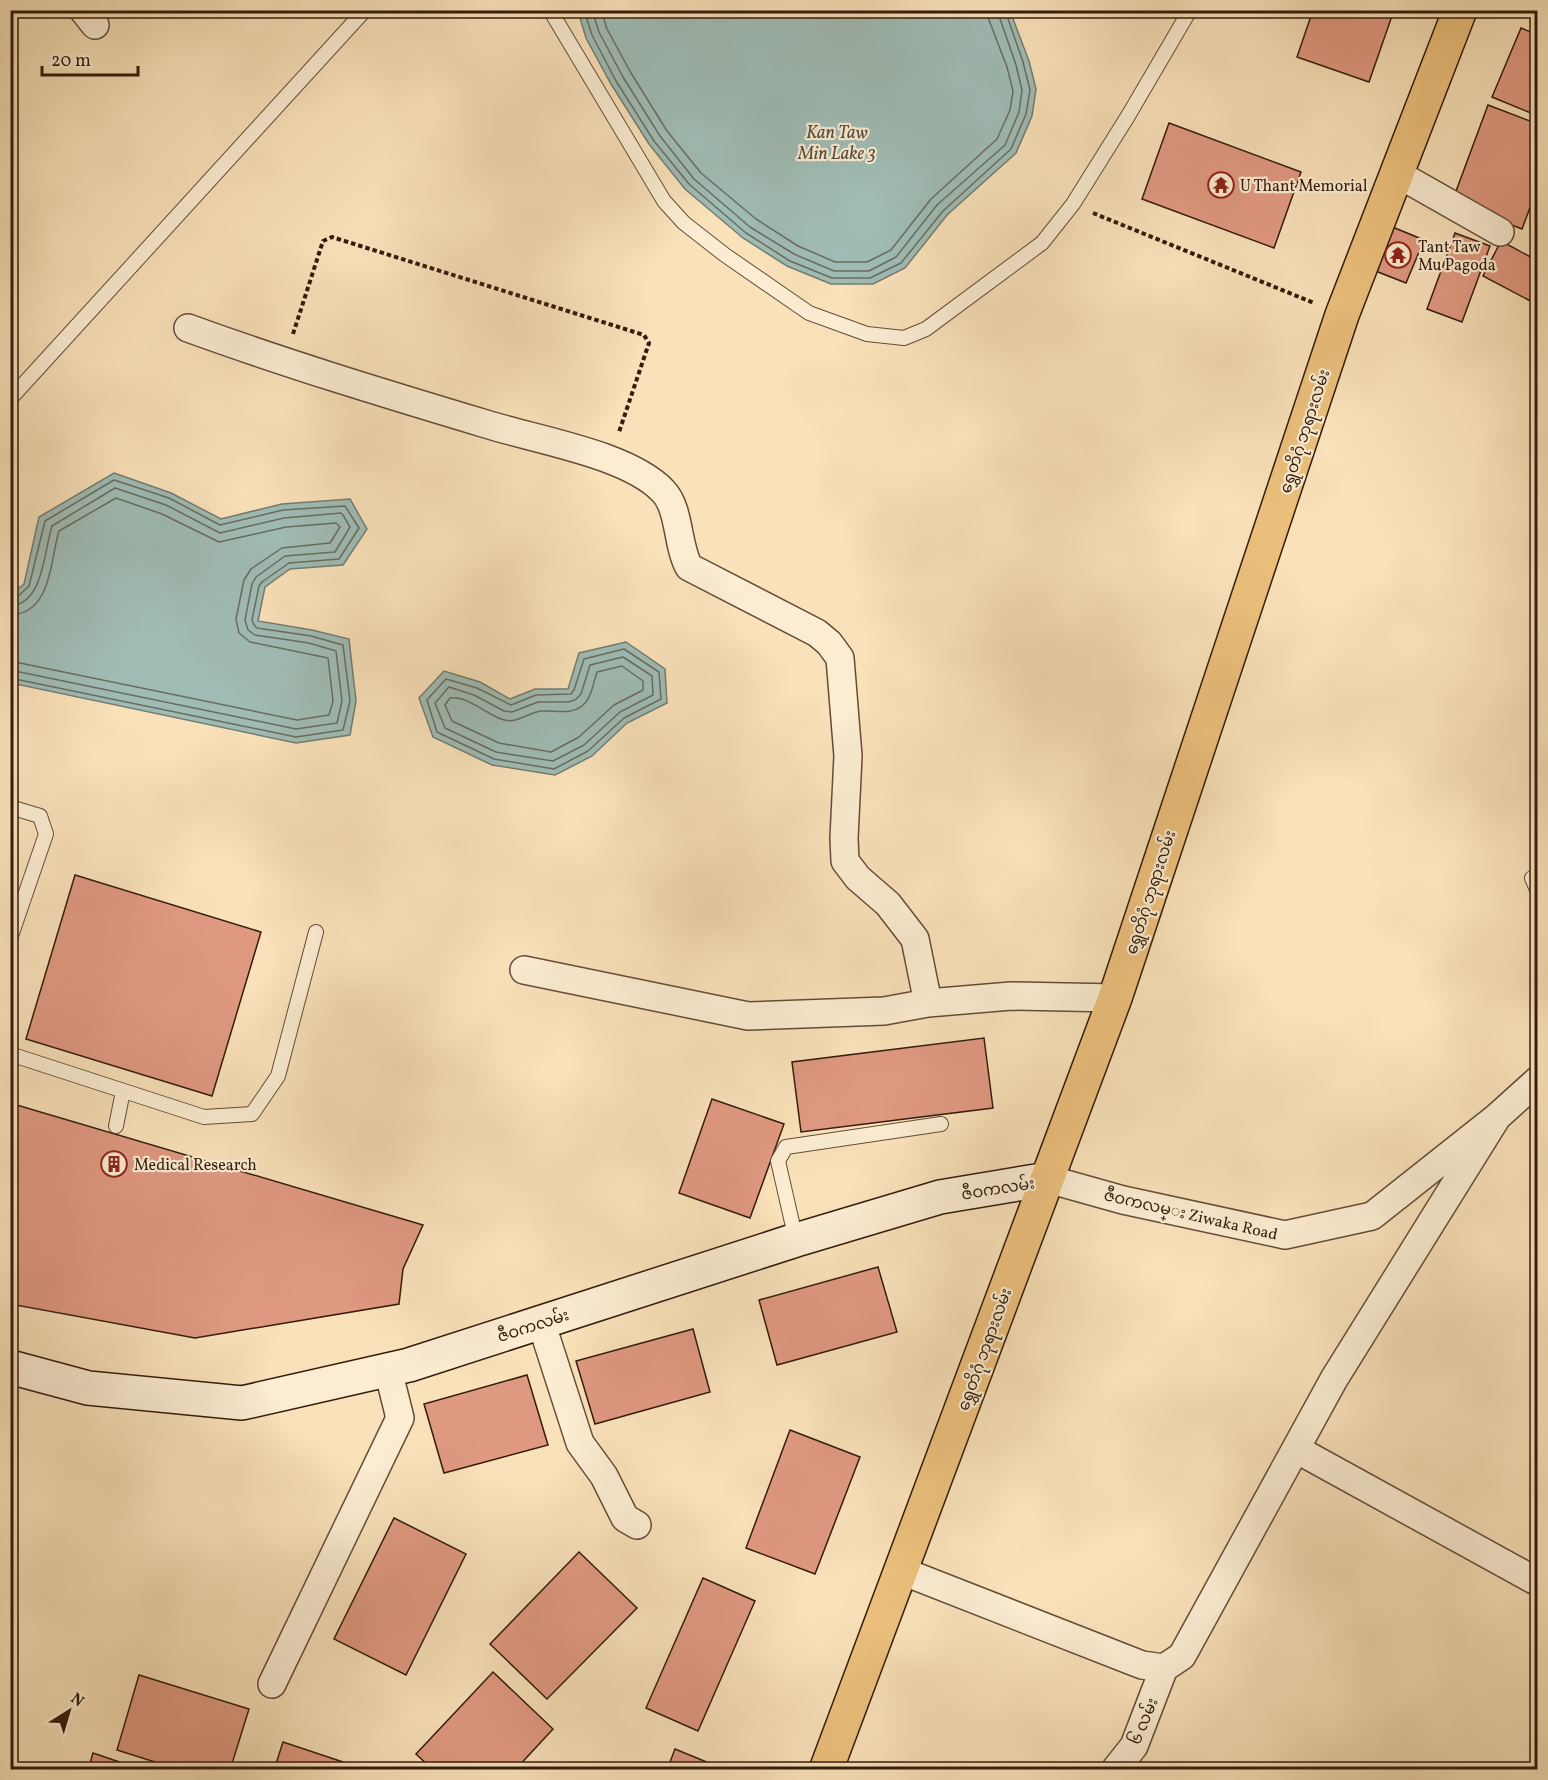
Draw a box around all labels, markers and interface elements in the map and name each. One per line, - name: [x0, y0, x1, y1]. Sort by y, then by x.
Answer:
- scale bar: [42, 39, 138, 77]
- text: 20 m: [51, 49, 91, 74]
- water label: Kan Taw Min Lake 3: [797, 121, 876, 167]
- temple icon: U Thant Memorial: [1206, 170, 1236, 200]
- place label: U Thant Memorial: [1240, 176, 1368, 198]
- place label: Tant Taw Mu Pagoda: [1418, 237, 1496, 277]
- temple icon: Tant Taw Mu Pagoda: [1383, 240, 1413, 270]
- street label: ရွှေတိဂုံ ဘုရားလမ်း: [1274, 366, 1338, 497]
- street label: ရွှေတိဂုံ ဘုရားလမ်း: [1120, 827, 1184, 958]
- building icon: Medical Research: [99, 1149, 129, 1179]
- place label: Medical Research: [134, 1155, 257, 1177]
- street label: ဇီဝကလမ်း: [960, 1171, 1037, 1207]
- street label: ဇီဝကလမ္း Ziwaka Road: [1101, 1184, 1280, 1247]
- street label: ရွှေတိဂုံ ဘုရားလမ်း: [952, 1285, 1020, 1415]
- street label: ဇီဝကလမ်း: [494, 1303, 572, 1349]
- north arrow: [39, 1681, 99, 1741]
- text: N: [66, 1688, 88, 1713]
- street label: ၆ လမ်း: [1123, 1694, 1165, 1749]

